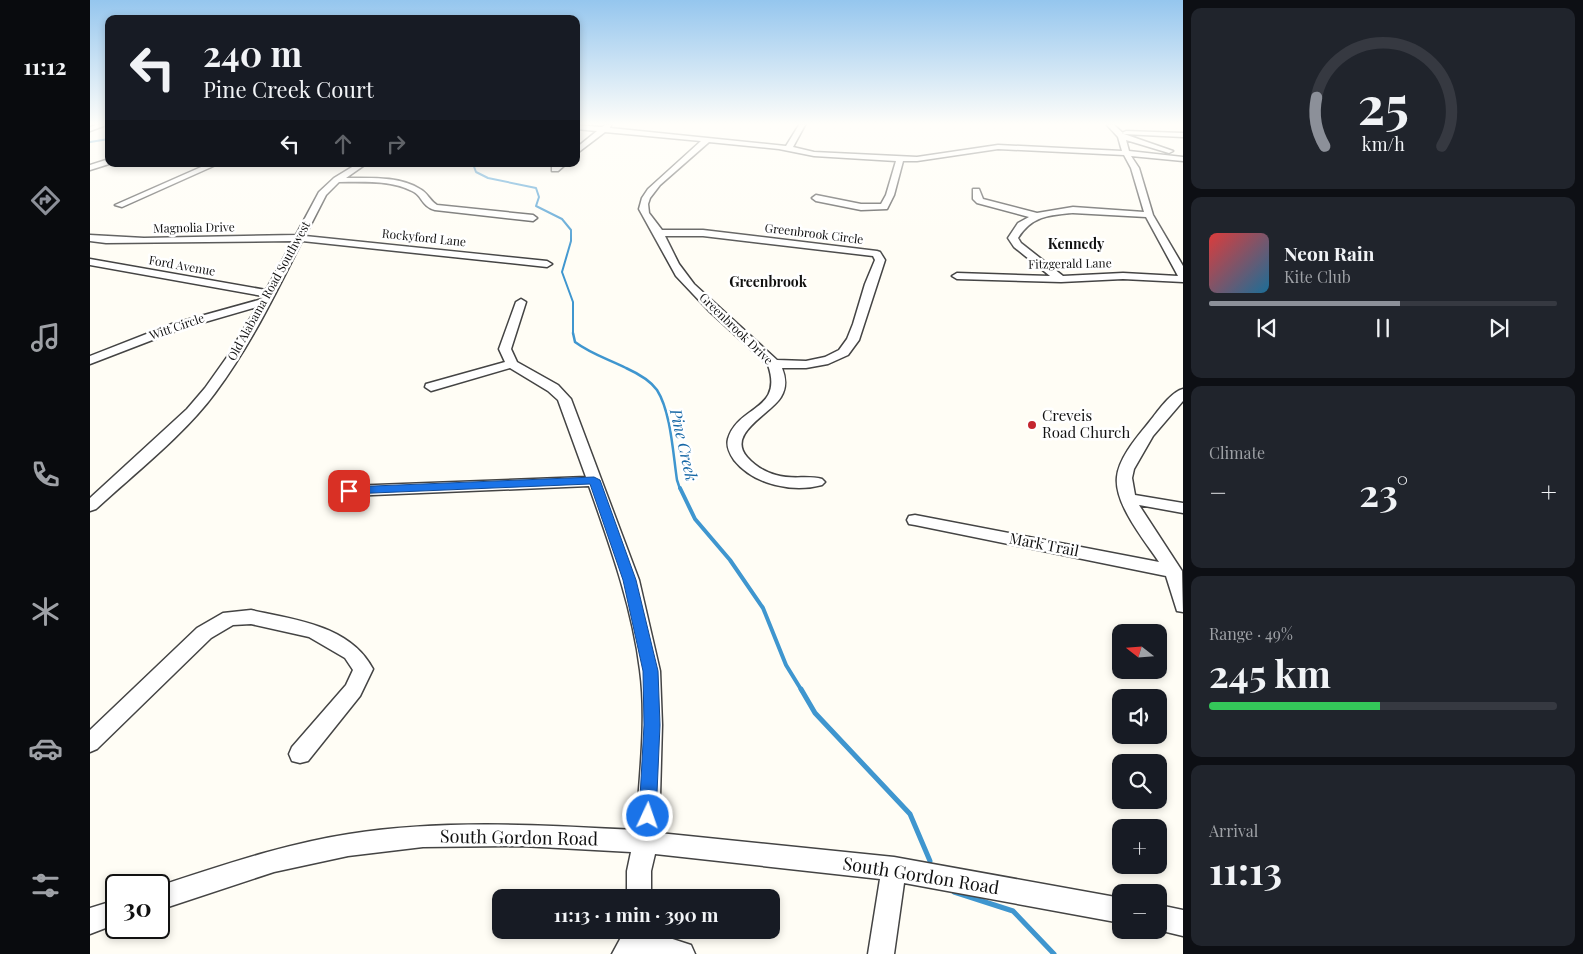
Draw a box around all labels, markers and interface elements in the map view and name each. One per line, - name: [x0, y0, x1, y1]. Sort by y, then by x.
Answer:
- text: 240 m: [203, 29, 302, 76]
- icon: left: [120, 35, 185, 100]
- text: 11:12: [23, 51, 67, 81]
- text: 25: [1357, 69, 1409, 138]
- text: Pine Creek Court: [203, 74, 374, 104]
- icon: left: [276, 130, 304, 158]
- icon: ahead: [329, 130, 357, 158]
- icon: right: [382, 130, 410, 158]
- text: km/h: [1362, 132, 1405, 155]
- icon: directions: [28, 183, 63, 218]
- street label: Old Alabama Road Southwest: [223, 217, 314, 363]
- street label: Magnolia Drive: [153, 218, 235, 236]
- street label: Greenbrook Circle: [764, 219, 864, 247]
- street label: Rockyford Lane: [381, 225, 467, 249]
- district label: Kennedy: [1048, 234, 1105, 253]
- text: Neon Rain: [1284, 240, 1374, 266]
- street label: Ford Avenue: [148, 251, 217, 279]
- street label: Fitzgerald Lane: [1028, 254, 1112, 272]
- text: Kite Club: [1284, 266, 1351, 287]
- district label: Greenbrook: [729, 272, 808, 291]
- street label: Greenbrook Drive: [696, 289, 777, 368]
- street label: Witt Circle: [146, 309, 206, 343]
- icon: previous: [1253, 314, 1281, 342]
- icon: pause: [1369, 314, 1397, 342]
- icon: next: [1485, 314, 1513, 342]
- icon: music: [28, 320, 63, 355]
- place label: Creveis Road Church: [1042, 405, 1130, 442]
- water label: Pine Creek: [666, 406, 703, 483]
- marker: Creveis Road Church: [1026, 419, 1038, 431]
- text: Climate: [1209, 442, 1265, 463]
- icon: phone: [28, 457, 63, 492]
- text: 23°: [1359, 466, 1408, 517]
- pin: [328, 470, 370, 512]
- text: −: [1209, 473, 1227, 510]
- text: +: [1541, 473, 1557, 510]
- icon: arrive: [335, 477, 363, 505]
- street label: Mark Trail: [1008, 527, 1081, 561]
- icon: climate: [28, 594, 63, 629]
- text: Range · 49%: [1209, 623, 1293, 644]
- north arrow: [1112, 624, 1168, 679]
- map controls: [1112, 624, 1167, 939]
- text: 245 km: [1209, 647, 1331, 698]
- button: sound: [1112, 689, 1167, 744]
- icon: car: [28, 731, 63, 766]
- button: search: [1112, 754, 1167, 809]
- position arrow: [621, 789, 673, 841]
- button: +: [1112, 819, 1167, 874]
- text: Arrival: [1209, 820, 1258, 841]
- street label: South Gordon Road: [440, 824, 599, 850]
- text: 11:13: [1209, 844, 1282, 895]
- street label: South Gordon Road: [841, 851, 1002, 899]
- icon: filters: [28, 868, 63, 903]
- speed limit sign: 30: [105, 874, 170, 939]
- button: −: [1112, 884, 1167, 939]
- text: 11:13 · 1 min · 390 m: [554, 901, 718, 927]

